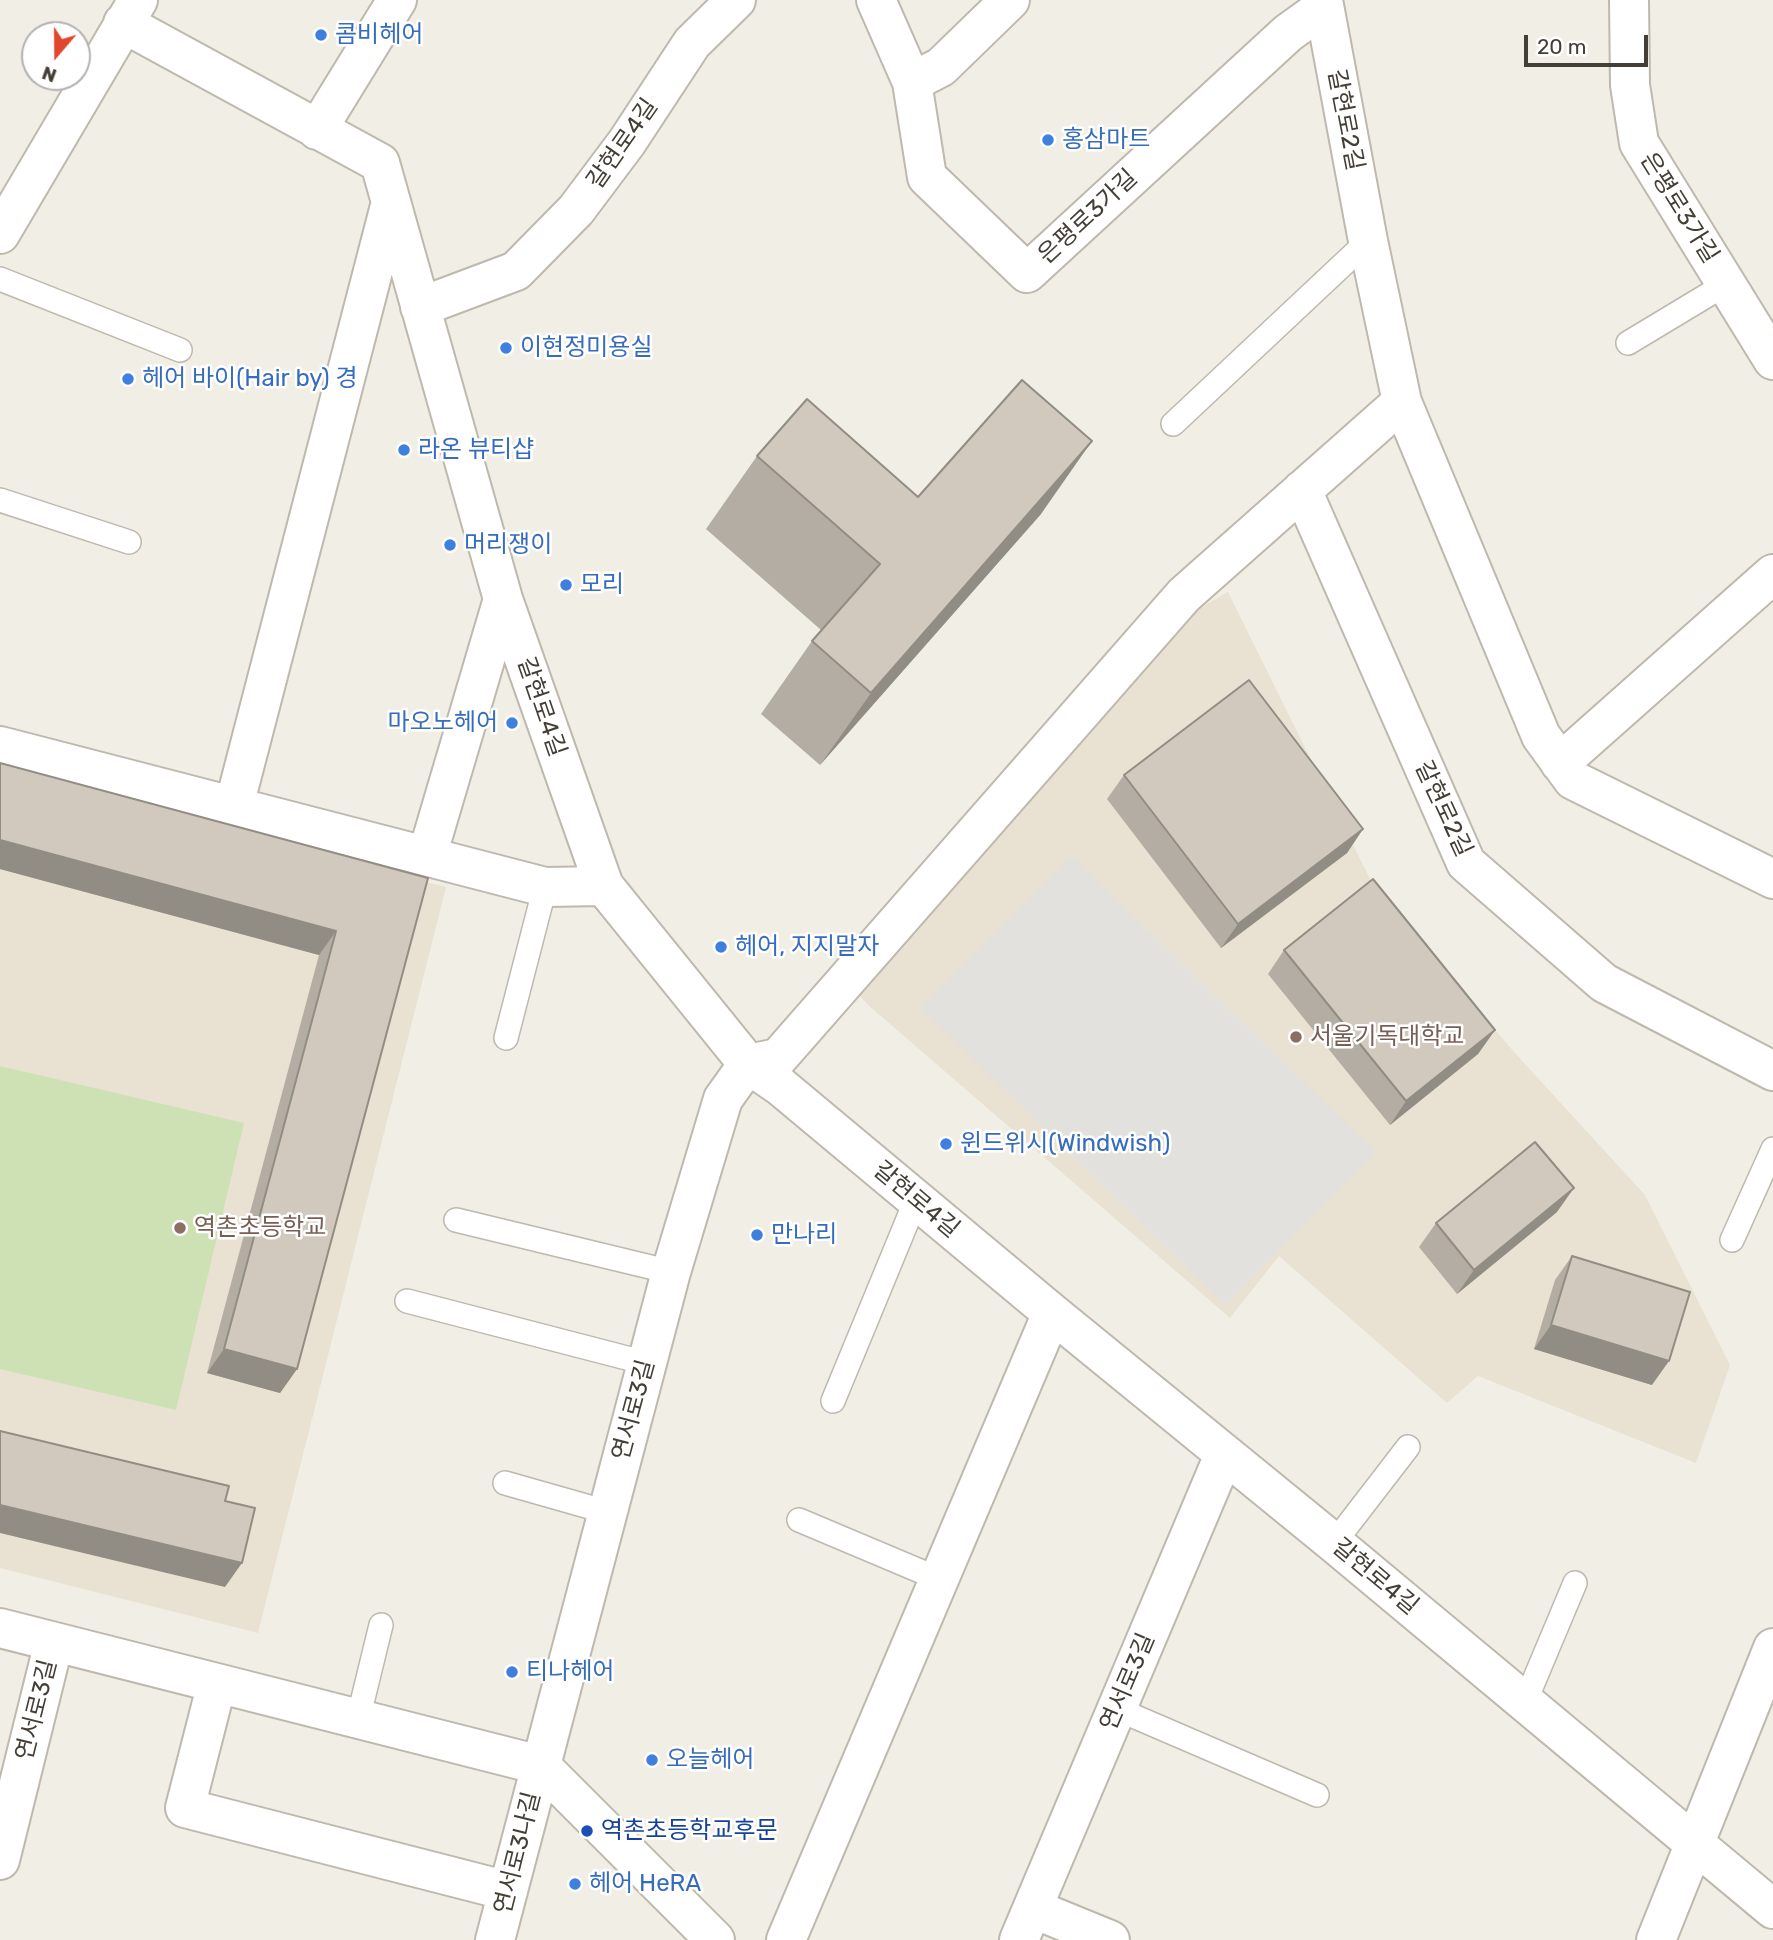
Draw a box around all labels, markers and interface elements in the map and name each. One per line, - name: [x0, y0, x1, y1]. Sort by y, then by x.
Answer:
- north arrow: [21, 21, 91, 91]
- place label: 콤비헤어: [335, 21, 423, 49]
- scale bar: [1528, 21, 1652, 65]
- marker: 콤비헤어: [313, 27, 329, 43]
- text: 20 m: [1537, 34, 1586, 59]
- text: N: [39, 61, 60, 87]
- street label: 갈현로2길: [1321, 67, 1369, 173]
- street label: 갈현로4길: [582, 93, 664, 195]
- place label: 홍삼마트: [1062, 126, 1150, 154]
- marker: 홍삼마트: [1040, 132, 1056, 148]
- street label: 은평로3가길: [1634, 147, 1724, 269]
- street label: 은평로3가길: [1033, 164, 1143, 270]
- place label: 이현정미용실: [520, 334, 652, 362]
- marker: 이현정미용실: [498, 340, 514, 356]
- place label: 헤어 바이(Hair by) 경: [142, 365, 358, 393]
- marker: 헤어 바이(Hair by) 경: [120, 371, 136, 387]
- place label: 라온 뷰티샵: [418, 436, 534, 464]
- marker: 라온 뷰티샵: [396, 442, 412, 458]
- place label: 머리쟁이: [464, 531, 552, 559]
- marker: 머리쟁이: [442, 537, 458, 553]
- place label: 모리: [580, 571, 624, 599]
- marker: 모리: [558, 577, 574, 593]
- street label: 갈현로4길: [511, 654, 571, 760]
- place label: 마오노헤어: [388, 709, 498, 737]
- marker: 마오노헤어: [504, 715, 520, 731]
- street label: 갈현로2길: [1408, 757, 1478, 861]
- place label: 헤어, 지지말자: [735, 933, 879, 961]
- marker: 헤어, 지지말자: [713, 939, 729, 955]
- place label: 서울기독대학교: [1310, 1023, 1465, 1051]
- marker: 서울기독대학교: [1288, 1029, 1304, 1045]
- place label: 윈드위시(Windwish): [960, 1130, 1170, 1158]
- marker: 윈드위시(Windwish): [938, 1136, 954, 1152]
- street label: 갈현로4길: [867, 1156, 965, 1244]
- place label: 역촌초등학교: [194, 1214, 326, 1242]
- marker: 역촌초등학교: [172, 1220, 188, 1236]
- place label: 만나리: [771, 1221, 837, 1249]
- marker: 만나리: [749, 1227, 765, 1243]
- street label: 연서로3길: [607, 1357, 661, 1463]
- street label: 갈현로4길: [1326, 1533, 1424, 1621]
- street label: 연서로3길: [1095, 1629, 1161, 1735]
- street label: 연서로3길: [11, 1657, 63, 1763]
- place label: 티나헤어: [526, 1658, 614, 1686]
- marker: 티나헤어: [504, 1664, 520, 1680]
- place label: 오늘헤어: [666, 1746, 754, 1774]
- marker: 오늘헤어: [644, 1752, 660, 1768]
- street label: 연서로3나길: [489, 1789, 547, 1917]
- place label: 역촌초등학교후문: [601, 1817, 778, 1845]
- marker: 역촌초등학교후문: [579, 1823, 595, 1839]
- place label: 헤어 HeRA: [589, 1870, 701, 1898]
- marker: 헤어 HeRA: [567, 1876, 583, 1892]

